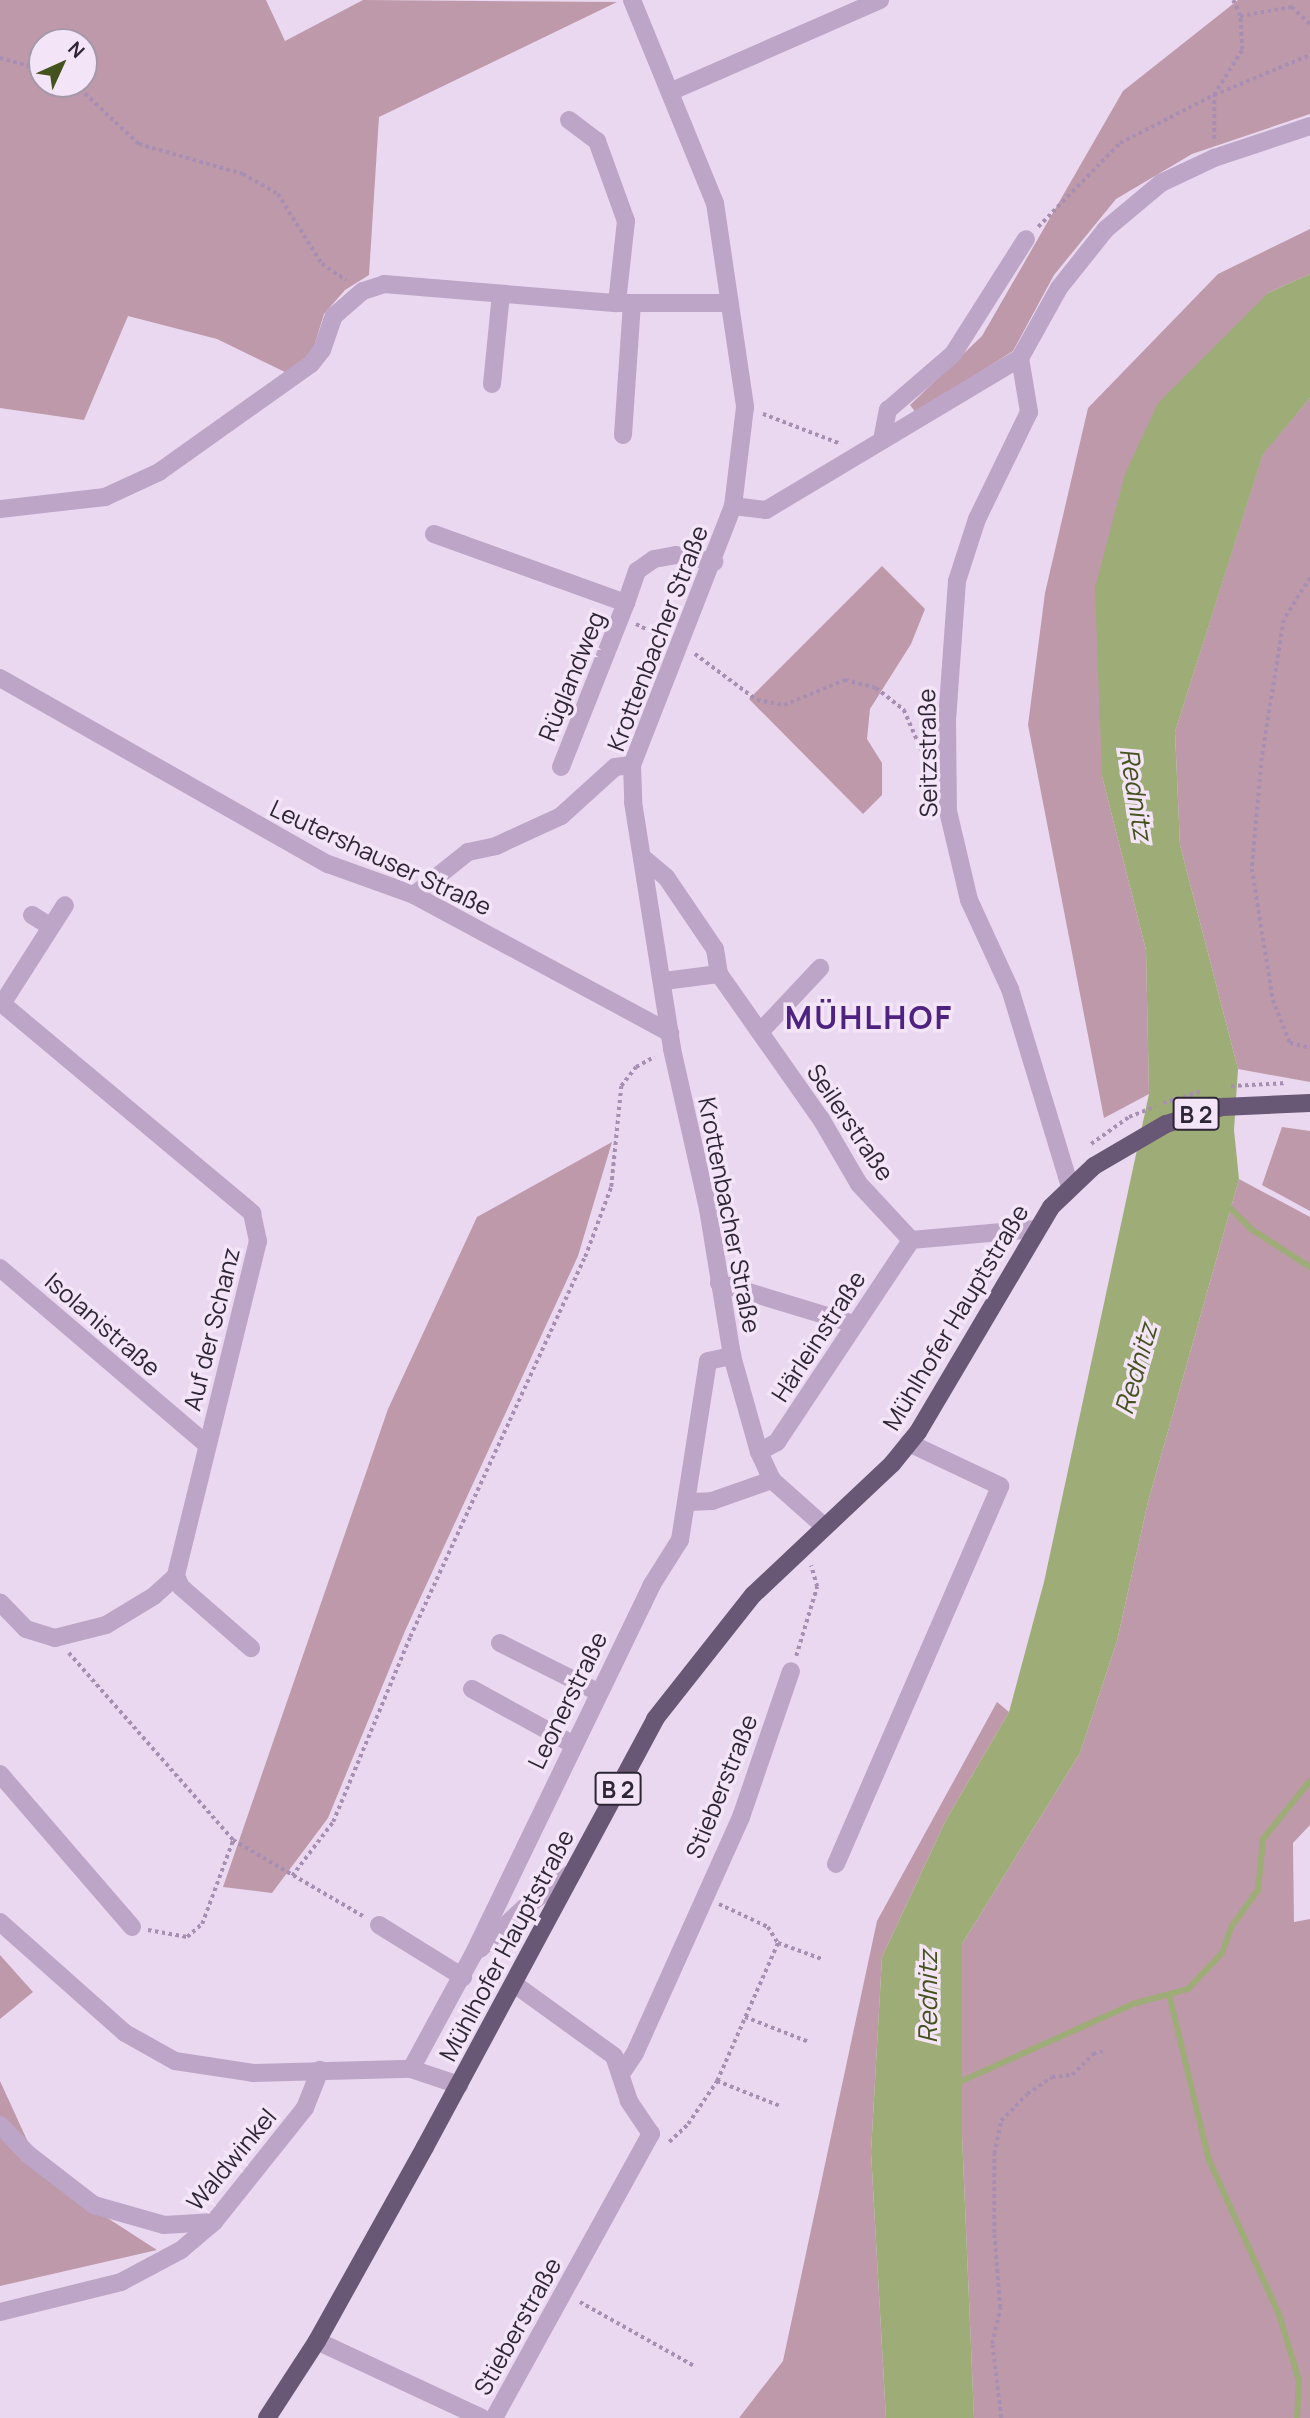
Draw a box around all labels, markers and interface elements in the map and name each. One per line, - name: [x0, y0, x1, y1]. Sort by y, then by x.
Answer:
- north arrow: [28, 28, 98, 98]
- text: N: [62, 36, 90, 64]
- street label: Krottenbacher Straße: [601, 521, 713, 755]
- street label: Rüglandweg: [532, 607, 610, 745]
- street label: Seitzstraße: [911, 688, 943, 818]
- water label: Rednitz: [1113, 746, 1159, 842]
- street label: Leutershauser Straße: [266, 793, 496, 921]
- district label: MÜHLHOF: [786, 998, 952, 1036]
- street label: Seilerstraße: [802, 1058, 900, 1186]
- road number: B 2: [1172, 1094, 1220, 1134]
- street label: Krottenbacher Straße: [693, 1095, 767, 1335]
- street label: Mühlhofer Hauptstraße: [876, 1199, 1034, 1435]
- street label: Auf der Schanz: [177, 1244, 245, 1414]
- street label: Härleinstraße: [765, 1265, 871, 1407]
- street label: Isolanistraße: [39, 1266, 167, 1382]
- water label: Rednitz: [1108, 1320, 1164, 1418]
- street label: Leonerstraße: [521, 1627, 613, 1773]
- street label: Stieberstraße: [679, 1710, 763, 1862]
- road number: B 2: [594, 1770, 642, 1809]
- street label: Mühlhofer Hauptstraße: [433, 1824, 579, 2066]
- water label: Rednitz: [912, 1951, 944, 2043]
- street label: Waldwinkel: [180, 2102, 282, 2216]
- street label: Stieberstraße: [467, 2252, 567, 2400]

